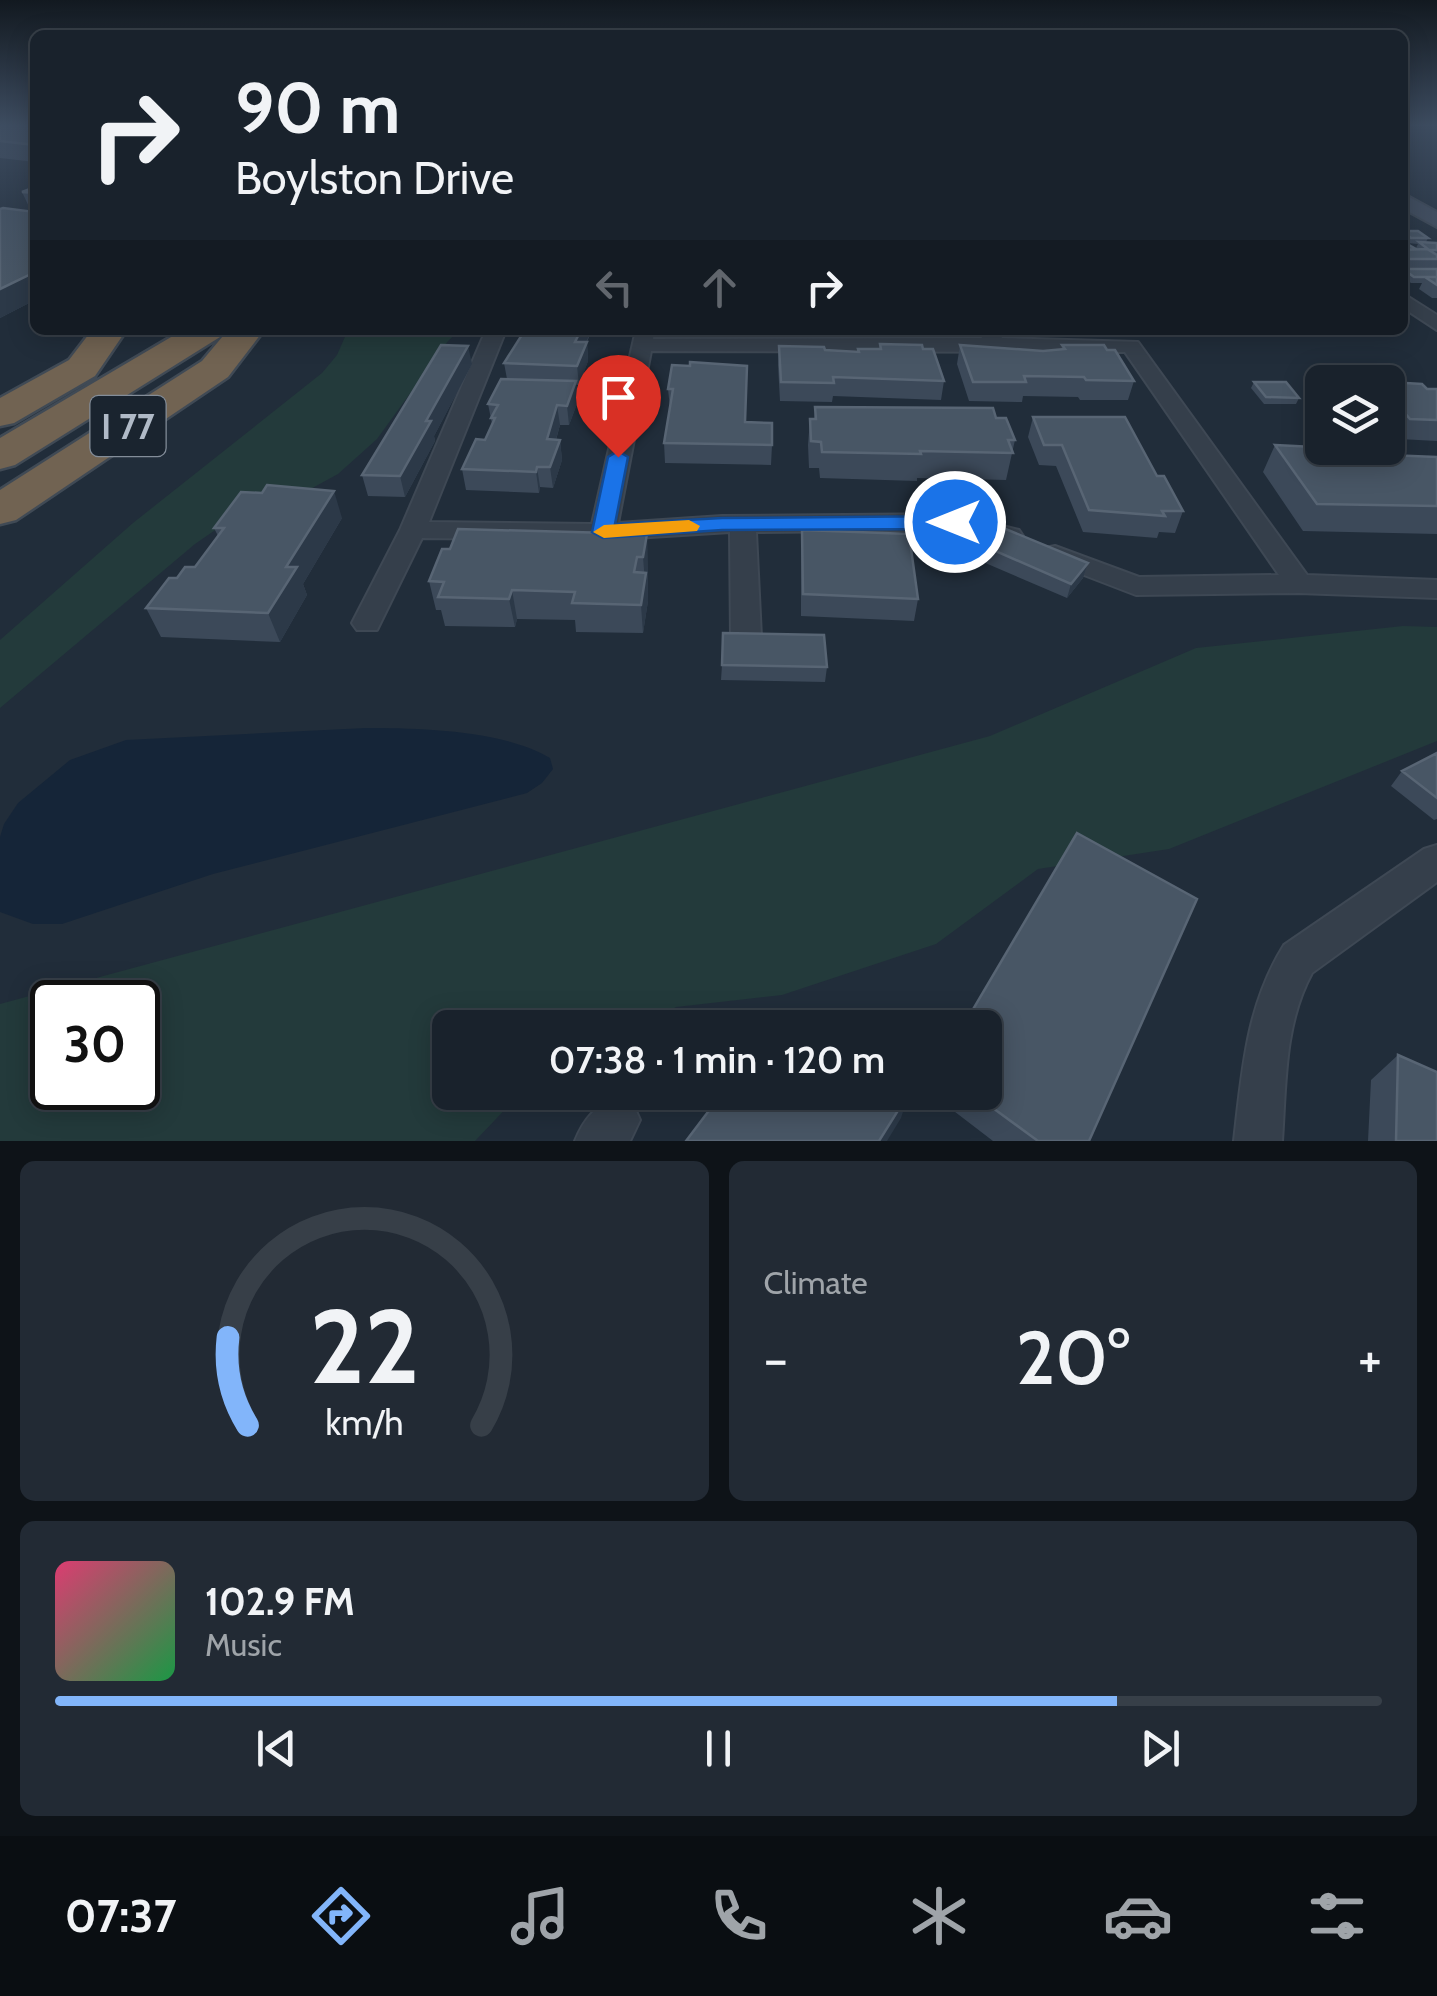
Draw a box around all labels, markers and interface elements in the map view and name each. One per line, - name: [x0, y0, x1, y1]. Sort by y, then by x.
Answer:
- text: 90 m: [235, 65, 400, 151]
- icon: right: [70, 70, 200, 200]
- text: Boylston Drive: [235, 151, 514, 205]
- icon: left: [587, 260, 642, 315]
- icon: ahead: [692, 260, 747, 315]
- icon: right: [797, 260, 852, 315]
- pin: [576, 355, 661, 458]
- map controls: [1305, 365, 1405, 465]
- button: layers: [1305, 365, 1405, 465]
- icon: arrive: [591, 370, 646, 425]
- road number: I 77: [90, 396, 166, 456]
- position arrow: [903, 470, 1007, 574]
- speed limit sign: 30: [30, 980, 160, 1110]
- text: 07:38 · 1 min · 120 m: [549, 1036, 885, 1083]
- text: Climate: [764, 1263, 868, 1302]
- text: 22: [309, 1283, 419, 1409]
- text: 20°: [1016, 1312, 1130, 1403]
- text: −: [764, 1325, 788, 1392]
- text: +: [1358, 1325, 1382, 1392]
- text: km/h: [325, 1401, 403, 1444]
- text: 102.9 FM: [205, 1578, 355, 1625]
- text: Music: [205, 1625, 282, 1664]
- icon: previous: [249, 1721, 304, 1776]
- icon: pause: [691, 1721, 746, 1776]
- icon: next: [1133, 1721, 1188, 1776]
- icon: directions: [306, 1881, 376, 1951]
- icon: music: [505, 1881, 575, 1951]
- icon: phone: [704, 1881, 774, 1951]
- icon: climate: [904, 1881, 974, 1951]
- icon: car: [1103, 1881, 1173, 1951]
- icon: filters: [1302, 1881, 1372, 1951]
- text: 07:37: [65, 1889, 177, 1943]

